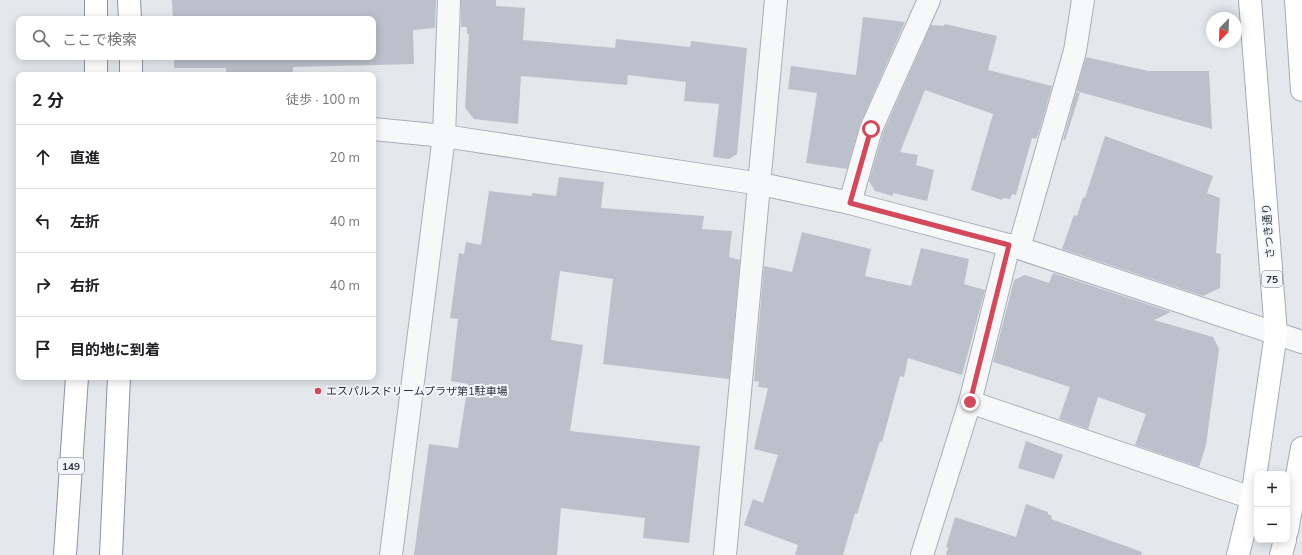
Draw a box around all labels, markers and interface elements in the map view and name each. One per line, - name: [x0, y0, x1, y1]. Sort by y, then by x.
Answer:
- north arrow: [1206, 12, 1242, 48]
- search box: [16, 16, 376, 60]
- icon: search: [30, 27, 52, 49]
- text: ここで検索: [62, 30, 137, 49]
- text: 2 分: [32, 89, 64, 110]
- text: 徒歩 · 100 m: [286, 91, 360, 107]
- route start: [862, 120, 880, 138]
- icon: ahead: [32, 146, 54, 168]
- text: 直進: [70, 148, 100, 167]
- text: 20 m: [330, 149, 360, 165]
- street label: さつき通り: [1259, 203, 1277, 259]
- icon: left: [32, 210, 54, 232]
- text: 左折: [70, 212, 100, 231]
- text: 40 m: [330, 213, 360, 229]
- road number: 75: [1262, 271, 1282, 287]
- icon: right: [32, 274, 54, 296]
- text: 右折: [70, 276, 100, 295]
- text: 40 m: [330, 277, 360, 293]
- icon: arrive: [32, 338, 54, 360]
- text: 目的地に到着: [70, 340, 160, 359]
- place label: エスパルスドリームプラザ第1駐車場: [326, 384, 508, 398]
- marker: エスパルスドリームプラザ第1駐車場: [313, 386, 323, 396]
- route end: [961, 393, 979, 411]
- road number: 149: [58, 458, 84, 474]
- map controls: [1254, 471, 1290, 543]
- button: +: [1254, 471, 1290, 507]
- button: −: [1254, 507, 1290, 543]

